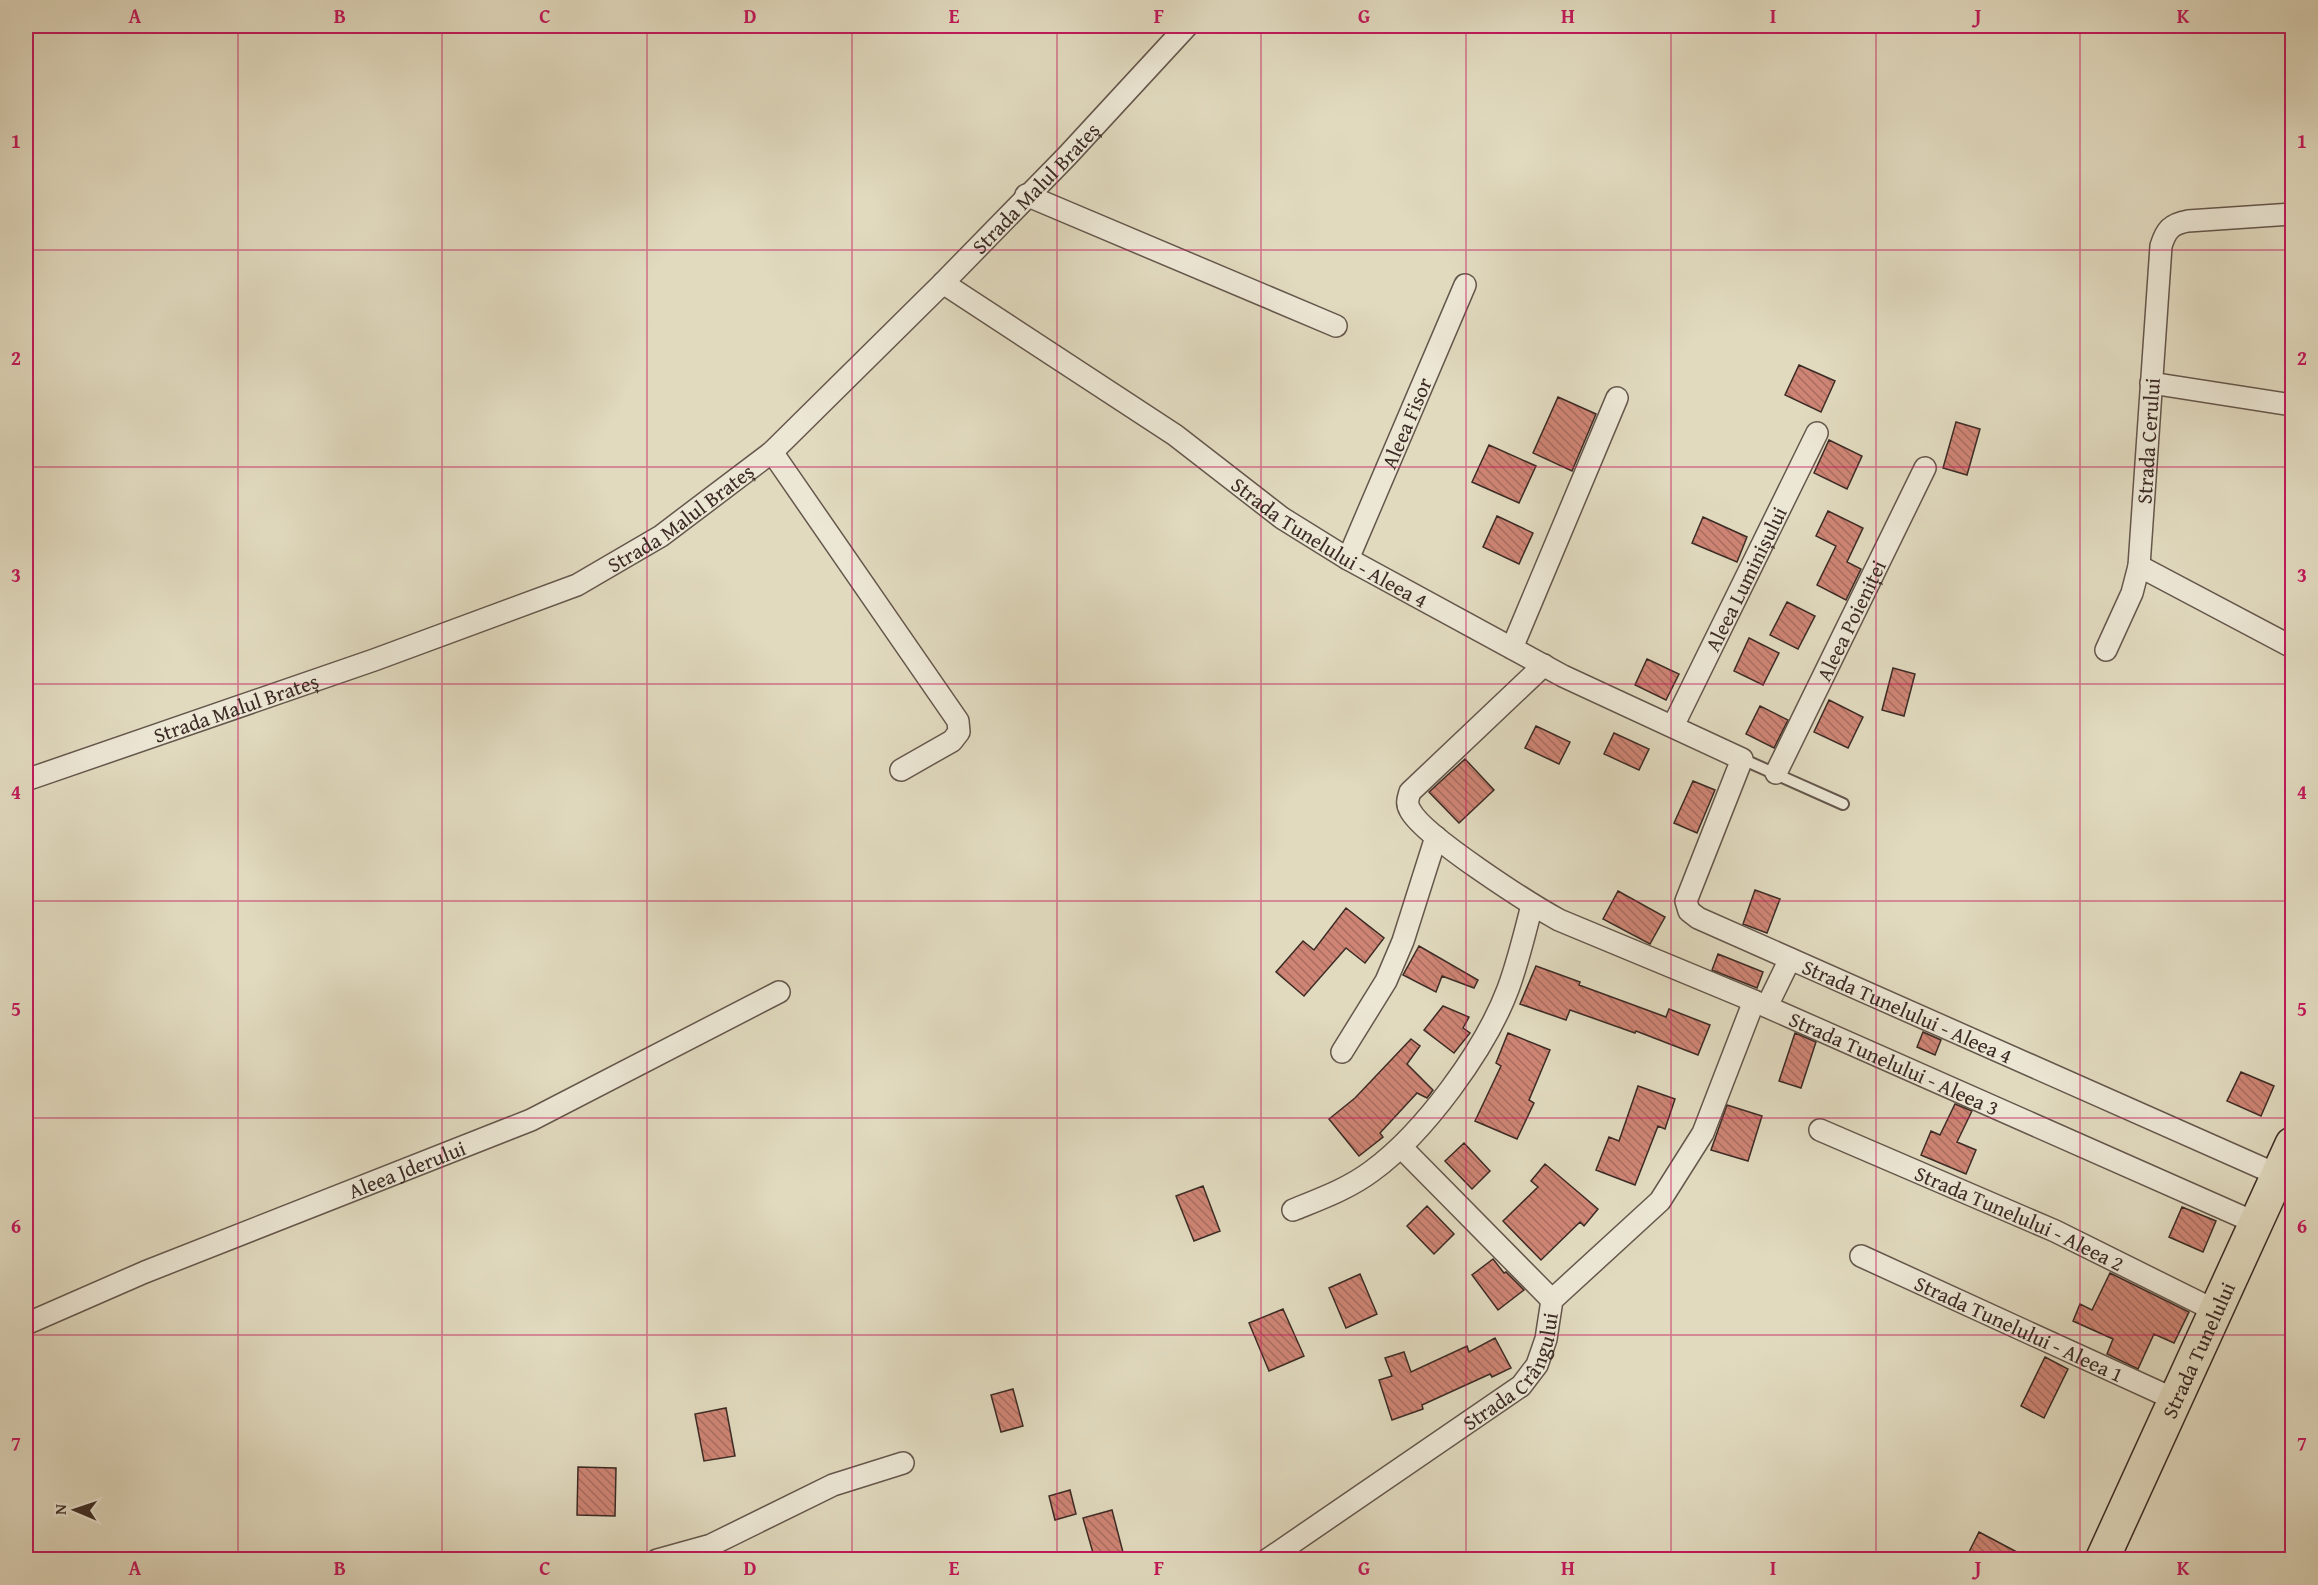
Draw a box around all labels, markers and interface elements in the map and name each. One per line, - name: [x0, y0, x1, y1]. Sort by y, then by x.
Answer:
- text: A: [129, 1, 142, 30]
- text: B: [334, 1, 346, 30]
- text: C: [539, 1, 551, 30]
- text: D: [743, 1, 757, 30]
- text: E: [949, 1, 960, 30]
- text: F: [1154, 1, 1164, 30]
- text: G: [1358, 1, 1370, 30]
- text: H: [1561, 1, 1575, 30]
- text: I: [1770, 1, 1776, 30]
- text: J: [1972, 1, 1982, 30]
- text: K: [2177, 1, 2190, 30]
- street label: Strada Malul Brateș: [964, 115, 1107, 261]
- text: 1: [11, 126, 21, 155]
- text: 1: [2297, 126, 2307, 155]
- text: 2: [11, 343, 21, 372]
- text: 2: [2297, 343, 2307, 372]
- street label: Aleea Fisor: [1373, 372, 1440, 473]
- street label: Strada Cerului: [2128, 377, 2167, 505]
- street label: Strada Malul Brateș: [601, 456, 760, 580]
- street label: Strada Tunelului - Aleea 4: [1225, 469, 1433, 615]
- street label: Aleea Luminișului: [1697, 501, 1794, 657]
- street label: Aleea Poieniței: [1808, 554, 1893, 686]
- text: 3: [11, 560, 21, 589]
- text: 3: [2297, 560, 2307, 589]
- street label: Strada Malul Brateș: [149, 665, 323, 750]
- text: 4: [11, 777, 21, 806]
- text: 4: [2297, 777, 2307, 806]
- street label: Strada Tunelului - Aleea 4: [1797, 951, 2017, 1071]
- text: 5: [11, 994, 21, 1023]
- text: 5: [2297, 994, 2307, 1023]
- street label: Strada Tunelului - Aleea 3: [1784, 1003, 2004, 1123]
- street label: Aleea Jderului: [343, 1132, 470, 1206]
- street label: Strada Tunelului - Aleea 2: [1910, 1157, 2130, 1279]
- text: 6: [11, 1211, 21, 1240]
- text: 6: [2297, 1211, 2307, 1240]
- street label: Strada Tunelului - Aleea 1: [1910, 1267, 2129, 1390]
- street label: Strada Tunelului: [2153, 1276, 2243, 1423]
- street label: Strada Crângului: [1456, 1310, 1565, 1437]
- text: 7: [11, 1428, 21, 1457]
- text: 7: [2297, 1428, 2307, 1457]
- north arrow: [45, 1480, 105, 1540]
- text: N: [48, 1503, 72, 1515]
- text: A: [129, 1553, 142, 1582]
- text: B: [334, 1553, 346, 1582]
- text: C: [539, 1553, 551, 1582]
- text: D: [743, 1553, 757, 1582]
- text: E: [949, 1553, 960, 1582]
- text: F: [1154, 1553, 1164, 1582]
- text: G: [1358, 1553, 1370, 1582]
- text: H: [1561, 1553, 1575, 1582]
- text: I: [1770, 1553, 1776, 1582]
- text: J: [1972, 1553, 1982, 1582]
- text: K: [2177, 1553, 2190, 1582]

